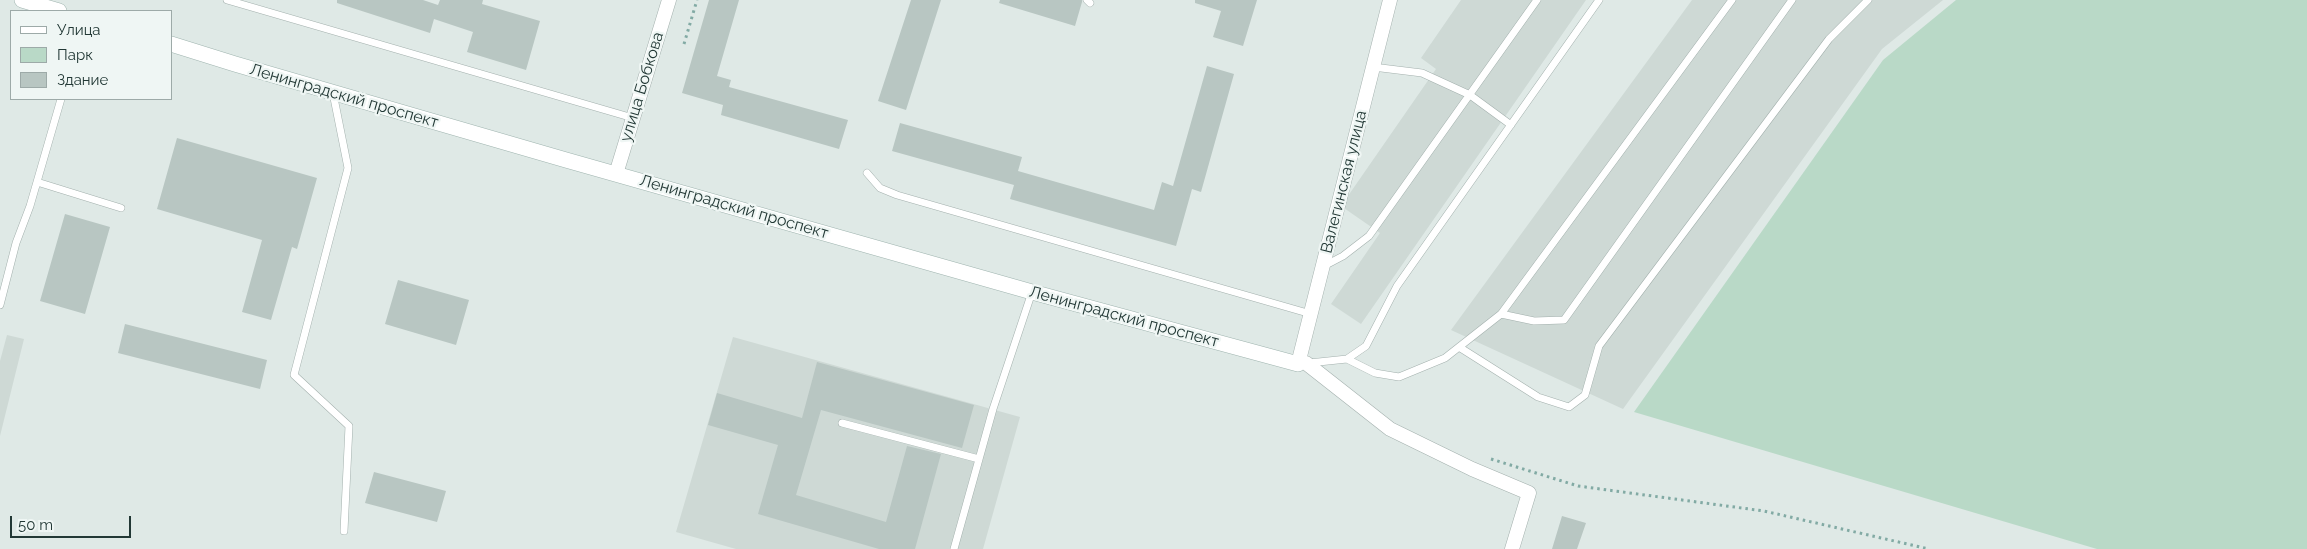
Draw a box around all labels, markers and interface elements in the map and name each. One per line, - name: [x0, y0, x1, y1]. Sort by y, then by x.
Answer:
- legend: [10, 10, 172, 100]
- text: Улица: [57, 21, 101, 39]
- street label: улица Бобкова: [616, 30, 668, 144]
- text: Парк: [57, 46, 93, 64]
- street label: Ленинградский проспект: [247, 60, 441, 132]
- text: Здание: [57, 71, 108, 89]
- street label: Валегинская улица: [1317, 109, 1371, 255]
- street label: Ленинградский проспект: [637, 171, 831, 243]
- street label: Ленинградский проспект: [1027, 282, 1221, 352]
- scale bar: [12, 506, 134, 538]
- text: 50 m: [18, 516, 53, 534]

